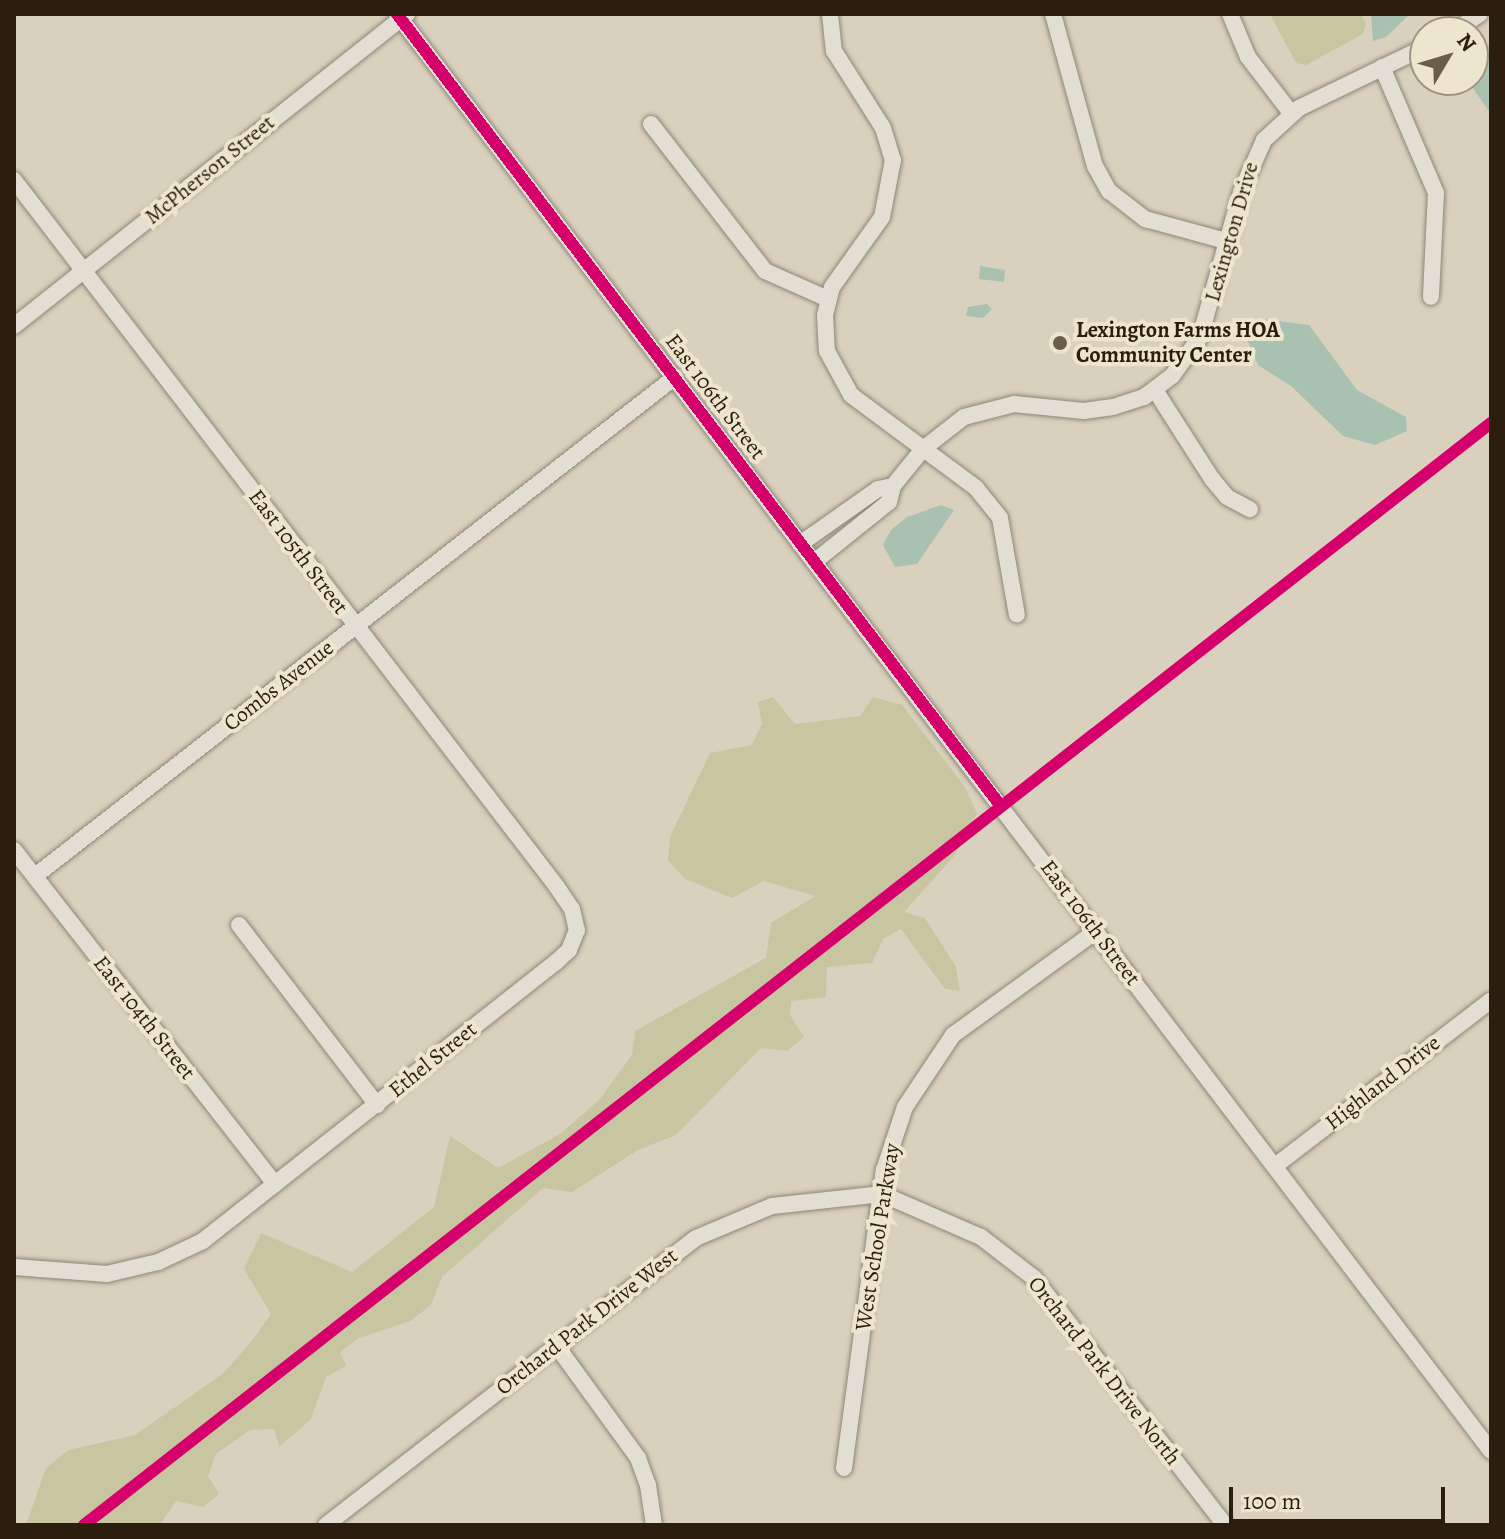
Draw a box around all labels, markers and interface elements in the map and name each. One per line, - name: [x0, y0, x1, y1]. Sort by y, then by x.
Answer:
- north arrow: [1409, 16, 1489, 96]
- text: N: [1450, 27, 1483, 58]
- street label: McPherson Street: [140, 110, 280, 230]
- street label: Lexington Drive: [1199, 159, 1265, 305]
- place label: Lexington Farms HOA Community Center: [1076, 317, 1280, 368]
- street label: East 106th Street: [659, 329, 771, 465]
- marker: Lexington Farms HOA Community Center: [1051, 334, 1069, 352]
- street label: East 105th Street: [242, 484, 354, 620]
- street label: Combs Avenue: [219, 635, 339, 737]
- street label: East 106th Street: [1034, 855, 1146, 991]
- street label: East 104th Street: [87, 951, 201, 1085]
- street label: Ethel Street: [384, 1016, 482, 1104]
- street label: Highland Drive: [1320, 1030, 1446, 1136]
- street label: West School Parkway: [850, 1141, 906, 1333]
- street label: Orchard Park Drive West: [491, 1243, 683, 1401]
- street label: Orchard Park Drive North: [1022, 1271, 1186, 1471]
- scale bar: [1233, 1471, 1449, 1521]
- text: 100 m: [1243, 1485, 1302, 1517]

